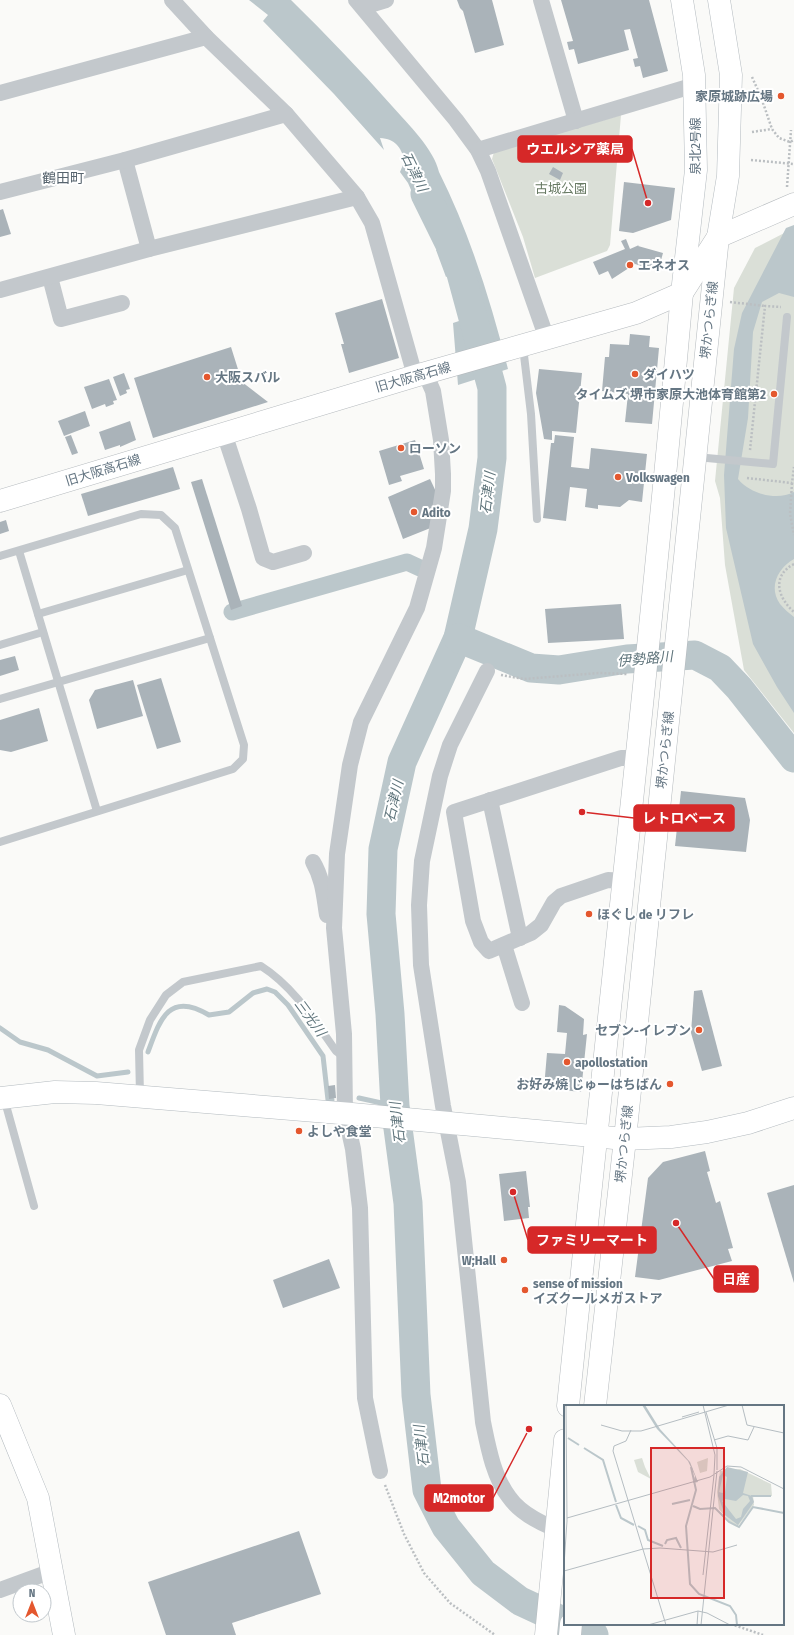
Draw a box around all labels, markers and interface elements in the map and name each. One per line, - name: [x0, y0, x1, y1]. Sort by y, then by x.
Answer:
- place label: 家原城跡広場: [695, 89, 773, 104]
- marker: 家原城跡広場: [776, 91, 786, 101]
- street label: 泉北2号線: [688, 117, 703, 175]
- callout: ウエルシア薬局: [518, 136, 632, 162]
- text: ウエルシア薬局: [526, 141, 624, 158]
- water label: 石津川: [397, 149, 432, 196]
- district label: 鶴田町: [42, 170, 84, 187]
- park label: 古城公園: [535, 181, 587, 196]
- place label: エネオス: [638, 258, 690, 273]
- marker: エネオス: [625, 260, 635, 270]
- street label: 堺かつらぎ線: [697, 280, 721, 360]
- street label: 旧大阪高石線: [373, 359, 453, 395]
- place label: ダイハツ: [643, 367, 695, 382]
- marker: ダイハツ: [630, 369, 640, 379]
- place label: 大阪スバル: [215, 370, 280, 385]
- marker: 大阪スバル: [202, 372, 212, 382]
- place label: タイムズ 堺市家原大池体育館第2: [576, 387, 766, 402]
- marker: タイムズ 堺市家原大池体育館第2: [769, 389, 779, 399]
- place label: ローソン: [409, 441, 461, 456]
- marker: ローソン: [396, 443, 406, 453]
- street label: 旧大阪高石線: [64, 451, 142, 489]
- water label: 石津川: [477, 469, 499, 515]
- place label: Volkswagen: [625, 470, 690, 485]
- marker: Volkswagen: [613, 472, 623, 482]
- place label: Adito: [421, 505, 451, 520]
- marker: Adito: [409, 507, 419, 517]
- water label: 伊勢路川: [616, 648, 676, 670]
- street label: 堺かつらぎ線: [653, 710, 677, 790]
- water label: 石津川: [381, 777, 407, 823]
- callout: レトロベース: [634, 805, 734, 831]
- text: レトロベース: [642, 810, 726, 827]
- place label: ほぐし de リフレ: [597, 907, 694, 922]
- marker: ほぐし de リフレ: [584, 909, 594, 919]
- water label: 三光川: [291, 996, 330, 1042]
- place label: セブン-イレブン: [595, 1023, 691, 1038]
- marker: セブン-イレブン: [694, 1025, 704, 1035]
- place label: apollostation: [575, 1055, 648, 1070]
- marker: apollostation: [562, 1057, 572, 1067]
- place label: お好み焼 じゅーはちばん: [516, 1077, 662, 1092]
- marker: お好み焼 じゅーはちばん: [665, 1079, 675, 1089]
- water label: 石津川: [387, 1099, 409, 1145]
- street label: 堺かつらぎ線: [612, 1104, 636, 1184]
- place label: よしや食堂: [307, 1124, 372, 1139]
- marker: よしや食堂: [294, 1126, 304, 1136]
- callout: ファミリーマート: [528, 1227, 656, 1253]
- text: ファミリーマート: [536, 1232, 648, 1249]
- place label: W;Hall: [462, 1253, 496, 1268]
- marker: W;Hall: [499, 1255, 509, 1265]
- callout: 日産: [714, 1266, 758, 1292]
- text: 日産: [722, 1271, 750, 1288]
- place label: sense of mission イズクールメガストア: [533, 1276, 663, 1306]
- marker: sense of mission イズクールメガストア: [520, 1285, 530, 1295]
- inset map: [564, 1405, 784, 1625]
- water label: 石津川: [411, 1422, 433, 1468]
- callout: M2motor: [425, 1485, 493, 1511]
- text: M2motor: [433, 1490, 486, 1507]
- north arrow: [12, 1583, 52, 1623]
- text: N: [29, 1587, 35, 1600]

